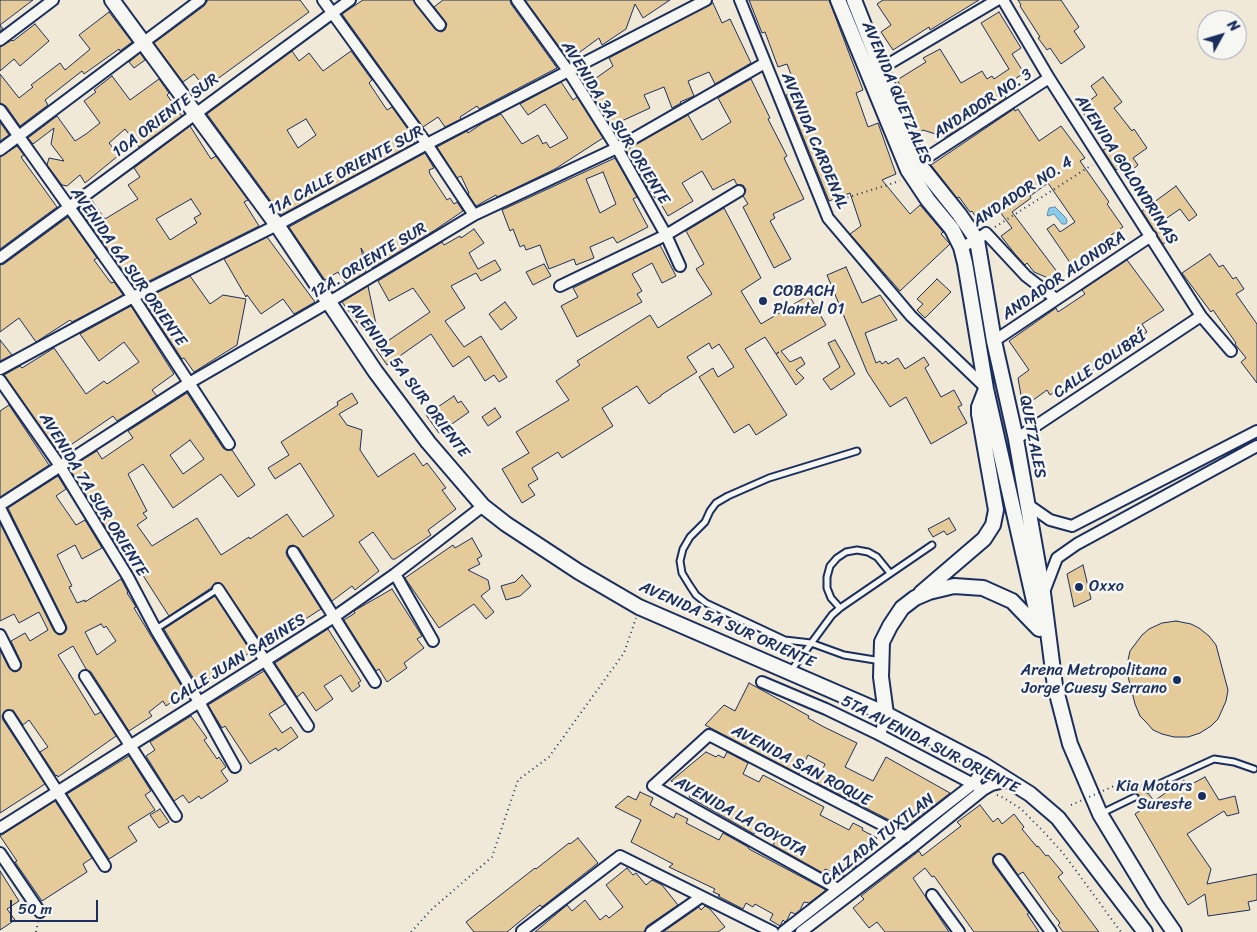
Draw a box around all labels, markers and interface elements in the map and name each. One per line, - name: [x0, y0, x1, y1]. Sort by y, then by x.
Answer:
- north arrow: [1197, 10, 1247, 60]
- text: N: [1220, 14, 1246, 38]
- street label: AVENIDA QUETZALES: [857, 19, 935, 167]
- street label: AVENIDA 3A SUR ORIENTE: [557, 38, 673, 208]
- street label: ANDADOR NO. 3: [930, 65, 1036, 143]
- street label: 10A ORIENTE SUR: [109, 70, 223, 162]
- street label: AVENIDA CARDENAL: [776, 70, 852, 212]
- street label: AVENIDA GOLONDRINAS: [1070, 92, 1182, 248]
- street label: 11A CALLE ORIENTE SUR: [265, 122, 427, 220]
- street label: ANDADOR NO. 4: [970, 153, 1076, 231]
- street label: AVENIDA 6A SUR ORIENTE: [66, 184, 190, 350]
- street label: 12A. ORIENTE SUR: [307, 219, 431, 303]
- street label: ANDADOR ALONDRA: [999, 228, 1129, 324]
- place label: COBACH Plantel 01: [773, 282, 844, 320]
- marker: COBACH Plantel 01: [757, 295, 769, 307]
- street label: AVENIDA 5A SUR ORIENTE: [343, 298, 473, 462]
- street label: CALLE COLIBRÍ: [1050, 327, 1150, 403]
- street label: QUETZALES: [1015, 394, 1049, 480]
- street label: AVENIDA 7A SUR ORIENTE: [35, 410, 151, 580]
- place label: Oxxo: [1089, 577, 1124, 597]
- street label: AVENIDA 5A SUR ORIENTE: [636, 578, 818, 672]
- marker: Oxxo: [1073, 581, 1085, 593]
- street label: CALLE JUAN SABINES: [166, 610, 310, 710]
- place label: Arena Metropolitana Jorge Cuesy Serrano: [1021, 661, 1167, 699]
- marker: Arena Metropolitana Jorge Cuesy Serrano: [1171, 674, 1183, 686]
- street label: 5TA AVENIDA SUR ORIENTE: [838, 692, 1022, 798]
- street label: AVENIDA SAN ROQUE: [728, 721, 874, 811]
- street label: AVENIDA LA COYOTA: [671, 773, 809, 861]
- place label: Kia Motors Sureste: [1116, 777, 1192, 815]
- street label: CALZADA TUXTLAN: [817, 790, 939, 890]
- marker: Kia Motors Sureste: [1196, 790, 1208, 802]
- scale bar: [12, 890, 100, 922]
- text: 50 m: [18, 896, 52, 922]

